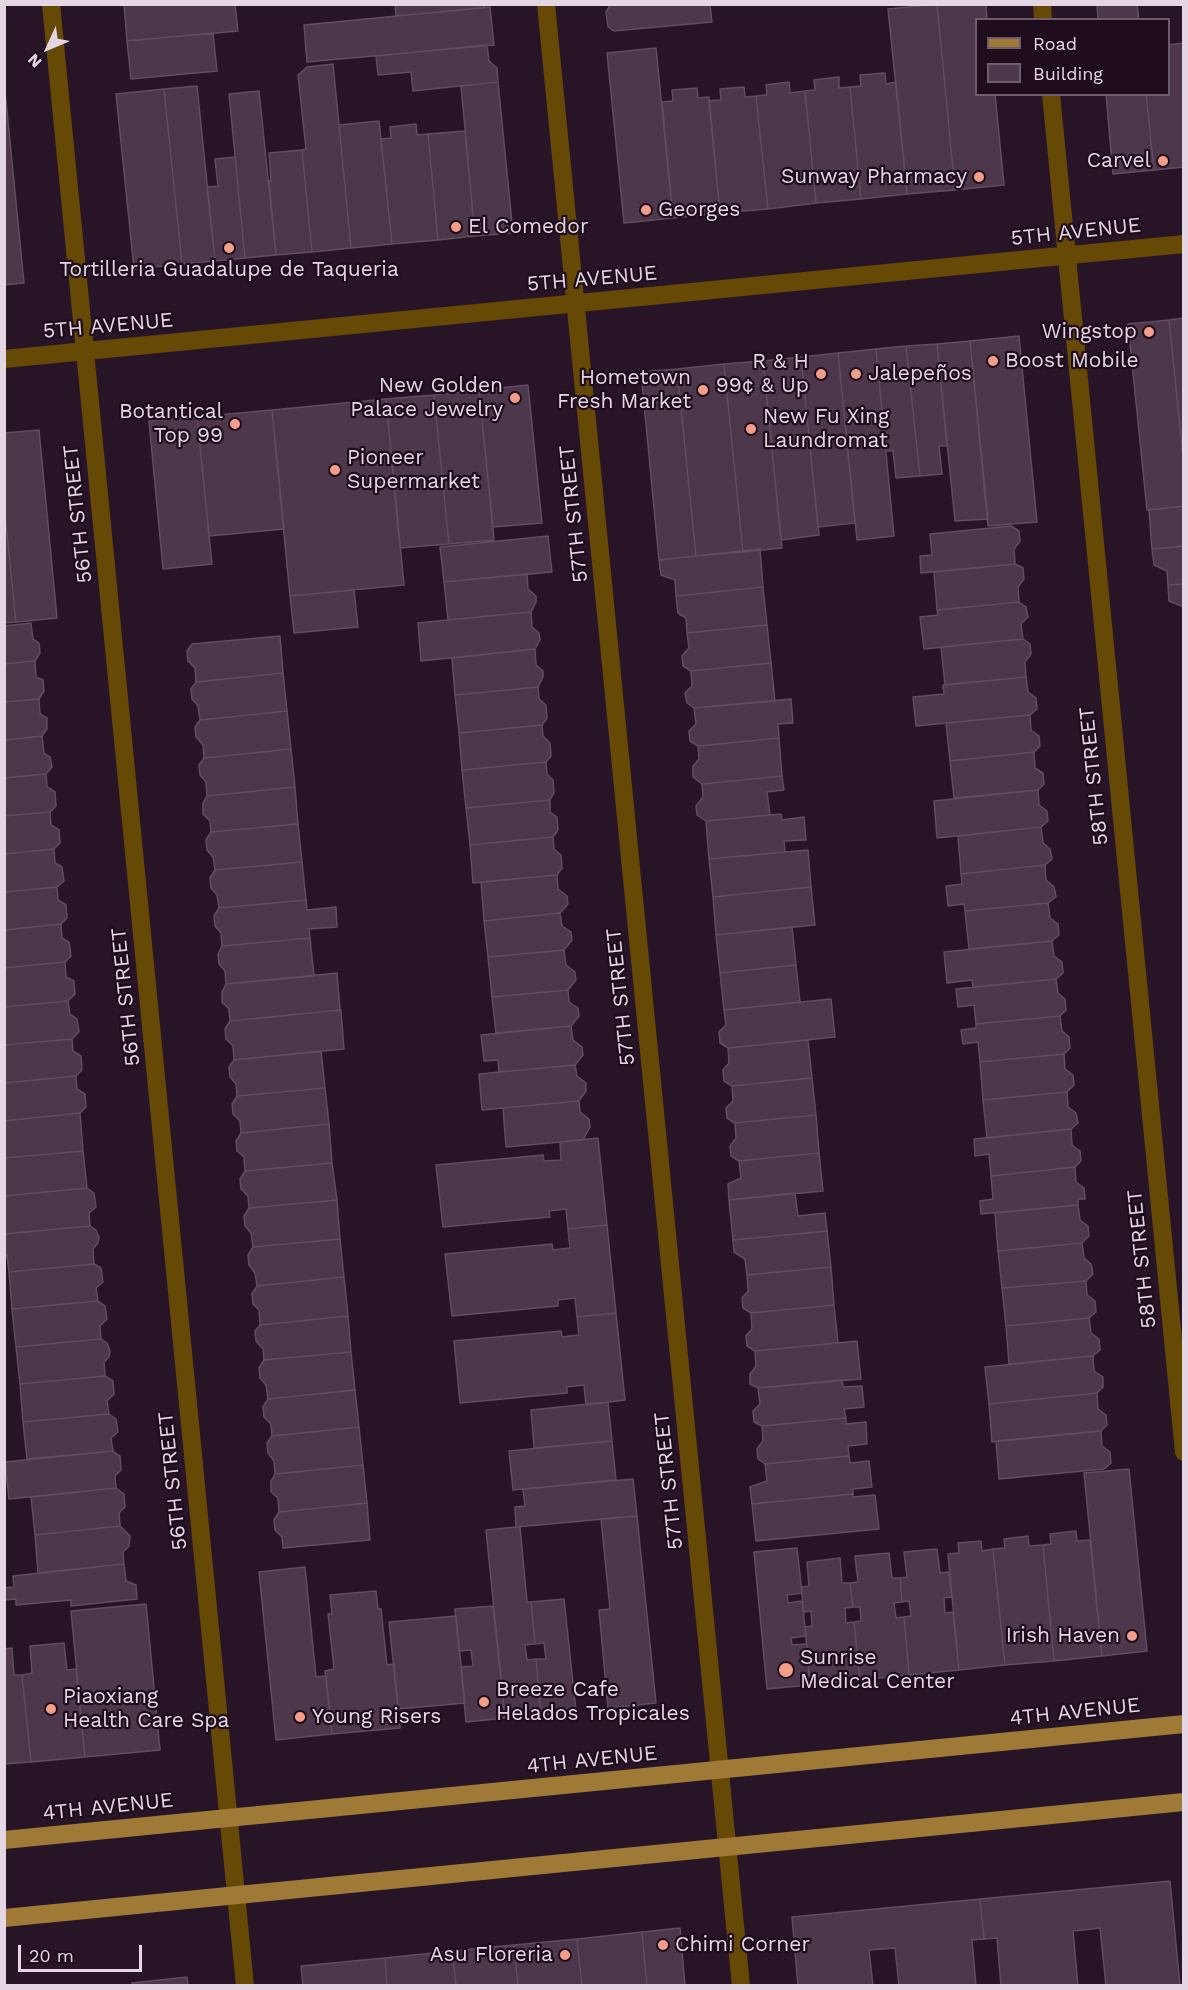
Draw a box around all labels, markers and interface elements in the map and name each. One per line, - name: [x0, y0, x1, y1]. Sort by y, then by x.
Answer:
- north arrow: [18, 18, 78, 78]
- legend: [975, 18, 1170, 96]
- text: Road: [1033, 33, 1077, 54]
- text: N: [24, 50, 46, 72]
- text: Building: [1033, 63, 1103, 84]
- place label: Carvel: [1087, 148, 1151, 174]
- marker: Carvel: [1156, 154, 1170, 168]
- place label: Sunway Pharmacy: [781, 164, 967, 190]
- marker: Sunway Pharmacy: [972, 170, 986, 184]
- place label: Georges: [658, 197, 740, 223]
- marker: Georges: [639, 203, 653, 217]
- street label: 5TH AVENUE: [1010, 213, 1142, 251]
- place label: El Comedor: [468, 214, 588, 240]
- marker: El Comedor: [449, 220, 463, 234]
- marker: Tortilleria Guadalupe de Taqueria: [222, 241, 236, 255]
- place label: Tortilleria Guadalupe de Taqueria: [59, 257, 399, 283]
- street label: 5TH AVENUE: [526, 261, 658, 297]
- street label: 5TH AVENUE: [42, 308, 174, 344]
- place label: Wingstop: [1041, 319, 1137, 345]
- marker: Wingstop: [1142, 325, 1156, 339]
- place label: Boost Mobile: [1005, 348, 1139, 374]
- place label: R & H 99¢ & Up: [716, 349, 809, 399]
- marker: Boost Mobile: [986, 354, 1000, 368]
- place label: Jalepeños: [868, 361, 972, 387]
- place label: Hometown Fresh Market: [557, 365, 691, 415]
- marker: R & H 99¢ & Up: [814, 367, 828, 381]
- marker: Jalepeños: [849, 367, 863, 381]
- place label: New Golden Palace Jewelry: [350, 373, 503, 423]
- marker: Hometown Fresh Market: [696, 383, 710, 397]
- marker: New Golden Palace Jewelry: [508, 391, 522, 405]
- place label: Botantical Top 99: [119, 399, 223, 449]
- place label: New Fu Xing Laundromat: [763, 404, 889, 454]
- marker: Botantical Top 99: [228, 417, 242, 431]
- marker: New Fu Xing Laundromat: [744, 422, 758, 436]
- street label: 56TH STREET: [58, 443, 98, 585]
- street label: 57TH STREET: [554, 444, 594, 584]
- place label: Pioneer Supermarket: [347, 445, 480, 495]
- marker: Pioneer Supermarket: [328, 463, 342, 477]
- street label: 58TH STREET: [1074, 705, 1114, 847]
- street label: 56TH STREET: [106, 926, 146, 1068]
- street label: 57TH STREET: [601, 927, 641, 1067]
- street label: 58TH STREET: [1122, 1188, 1162, 1330]
- street label: 56TH STREET: [153, 1410, 193, 1552]
- street label: 57TH STREET: [649, 1411, 689, 1551]
- place label: Irish Haven: [1006, 1623, 1120, 1649]
- marker: Irish Haven: [1125, 1629, 1139, 1643]
- place label: Sunrise Medical Center: [800, 1645, 955, 1695]
- marker: Sunrise Medical Center: [777, 1661, 795, 1679]
- place label: Breeze Cafe Helados Tropicales: [496, 1677, 690, 1727]
- place label: Piaoxiang Health Care Spa: [63, 1684, 229, 1734]
- street label: 4TH AVENUE: [1009, 1693, 1141, 1731]
- marker: Breeze Cafe Helados Tropicales: [477, 1695, 491, 1709]
- marker: Piaoxiang Health Care Spa: [44, 1702, 58, 1716]
- place label: Young Risers: [312, 1704, 441, 1730]
- marker: Young Risers: [293, 1710, 307, 1724]
- street label: 4TH AVENUE: [526, 1741, 658, 1779]
- street label: 4TH AVENUE: [42, 1788, 174, 1826]
- place label: Chimi Corner: [675, 1932, 810, 1958]
- scale bar: [21, 1933, 146, 1971]
- marker: Chimi Corner: [656, 1938, 670, 1952]
- place label: Asu Floreria: [430, 1942, 553, 1968]
- text: 20 m: [29, 1945, 74, 1966]
- marker: Asu Floreria: [558, 1948, 572, 1962]

